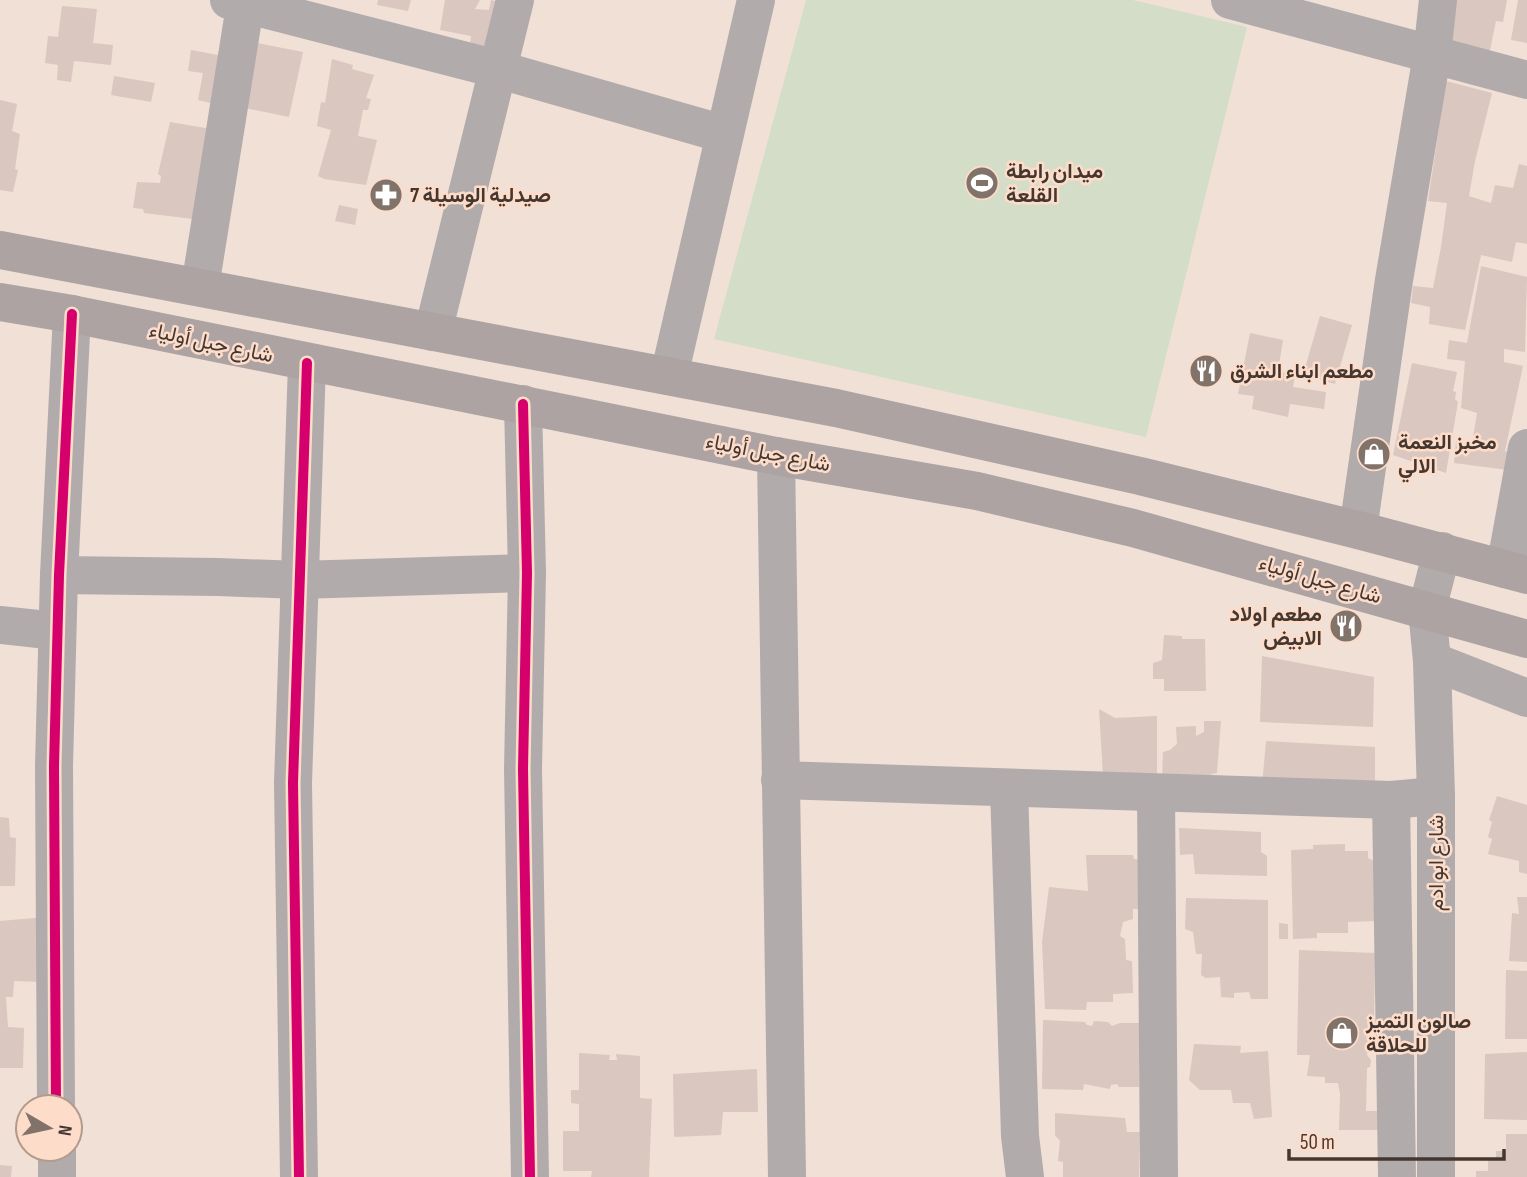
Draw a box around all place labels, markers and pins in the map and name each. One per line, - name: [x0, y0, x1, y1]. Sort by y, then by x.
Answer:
- place label: ميدان رابطة القلعة: [1006, 159, 1103, 208]
- sports icon: ميدان رابطة القلعة: [963, 164, 1001, 202]
- pharmacy icon: صيدلية الوسيلة 7: [367, 176, 405, 214]
- place label: صيدلية الوسيلة 7: [410, 183, 551, 208]
- restaurant icon: مطعم ابناء الشرق: [1187, 352, 1225, 390]
- place label: مطعم ابناء الشرق: [1230, 359, 1374, 385]
- place label: مخبز النعمة الالي: [1398, 430, 1497, 483]
- shop icon: مخبز النعمة الالي: [1355, 435, 1393, 473]
- place label: مطعم اولاد الابيض: [1230, 602, 1322, 651]
- restaurant icon: مطعم اولاد الابيض: [1327, 607, 1365, 645]
- place label: صالون التميز للحلاقة: [1365, 1009, 1471, 1058]
- shop icon: صالون التميز للحلاقة: [1323, 1014, 1361, 1052]

